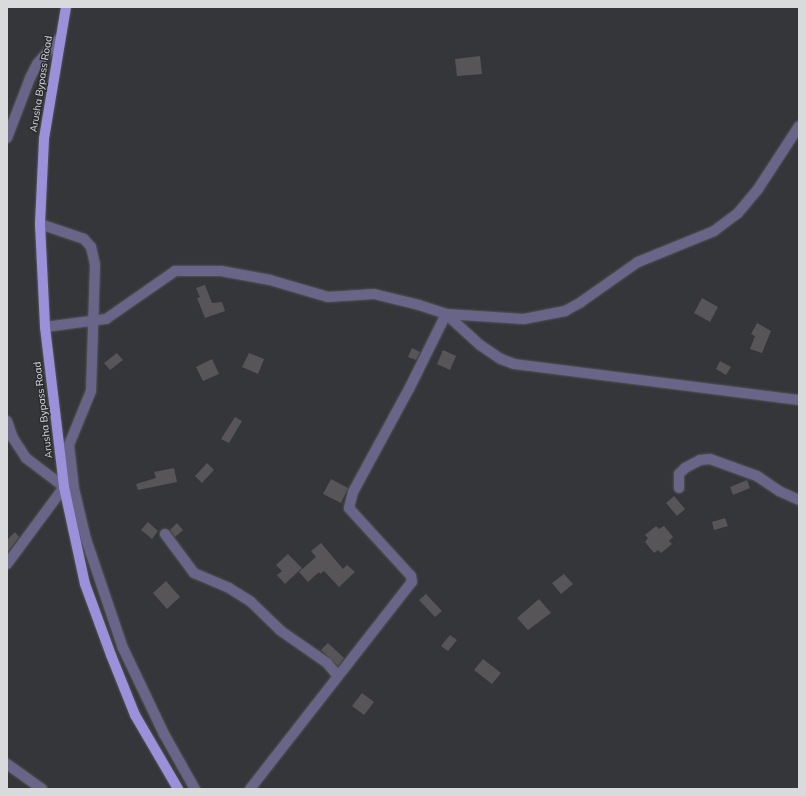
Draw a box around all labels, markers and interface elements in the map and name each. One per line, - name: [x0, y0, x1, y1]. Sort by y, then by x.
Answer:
- street label: Arusha Bypass Road: [27, 35, 55, 133]
- street label: Arusha Bypass Road: [31, 361, 55, 459]

